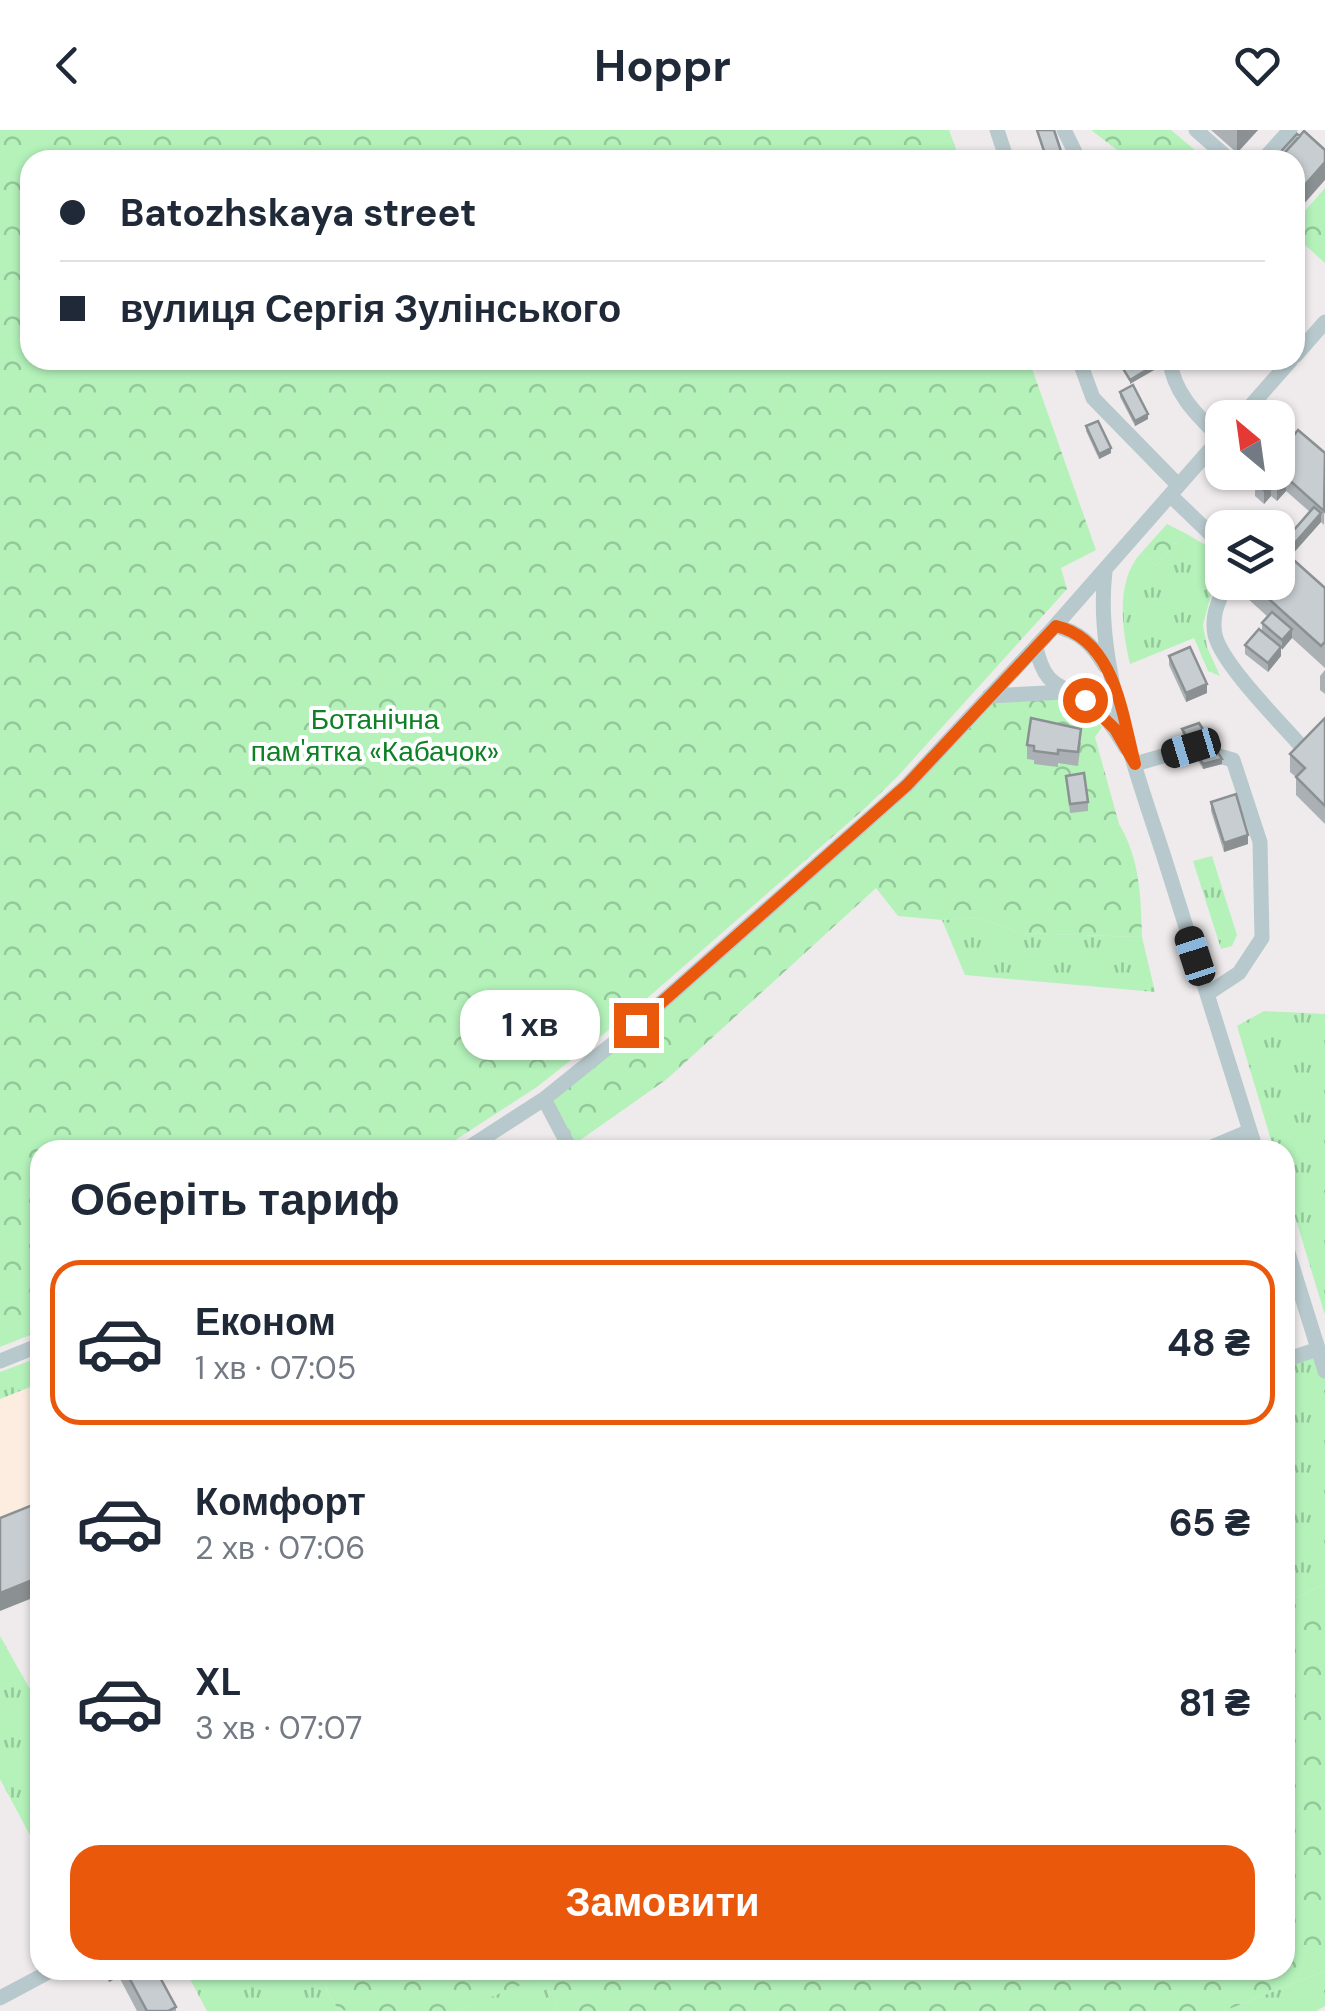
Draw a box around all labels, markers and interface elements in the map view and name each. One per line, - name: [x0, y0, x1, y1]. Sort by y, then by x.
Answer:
- text: Hoppr: [594, 36, 731, 95]
- icon: back: [40, 38, 95, 93]
- icon: heart: [1230, 38, 1285, 93]
- text: Batozhskaya street: [120, 188, 476, 238]
- text: вулиця Сергія Зулінського: [120, 284, 621, 334]
- north arrow: [1205, 400, 1295, 490]
- map controls: [1205, 400, 1295, 600]
- button: layers: [1205, 510, 1295, 600]
- route start: [1063, 678, 1108, 723]
- park label: Ботанічна пам'ятка «Кабачок»: [251, 701, 499, 770]
- car: [1158, 725, 1224, 771]
- car: [1171, 923, 1219, 989]
- callout: 1 хв: [461, 990, 601, 1060]
- route end: [614, 1003, 659, 1048]
- text: 1 хв: [502, 1004, 558, 1046]
- text: Оберіть тариф: [70, 1170, 400, 1229]
- text: Економ: [195, 1297, 336, 1347]
- icon: car: [75, 1298, 165, 1388]
- text: 48 ₴: [1167, 1318, 1250, 1368]
- text: 1 хв · 07:05: [195, 1347, 356, 1389]
- text: Комфорт: [195, 1477, 366, 1527]
- icon: car: [75, 1478, 165, 1568]
- text: 65 ₴: [1169, 1498, 1250, 1548]
- text: 2 хв · 07:06: [195, 1527, 365, 1569]
- text: XL: [195, 1657, 242, 1707]
- icon: car: [75, 1658, 165, 1748]
- text: 81 ₴: [1179, 1678, 1250, 1728]
- text: 3 хв · 07:07: [195, 1707, 362, 1749]
- button: Замовити: [70, 1845, 1255, 1960]

